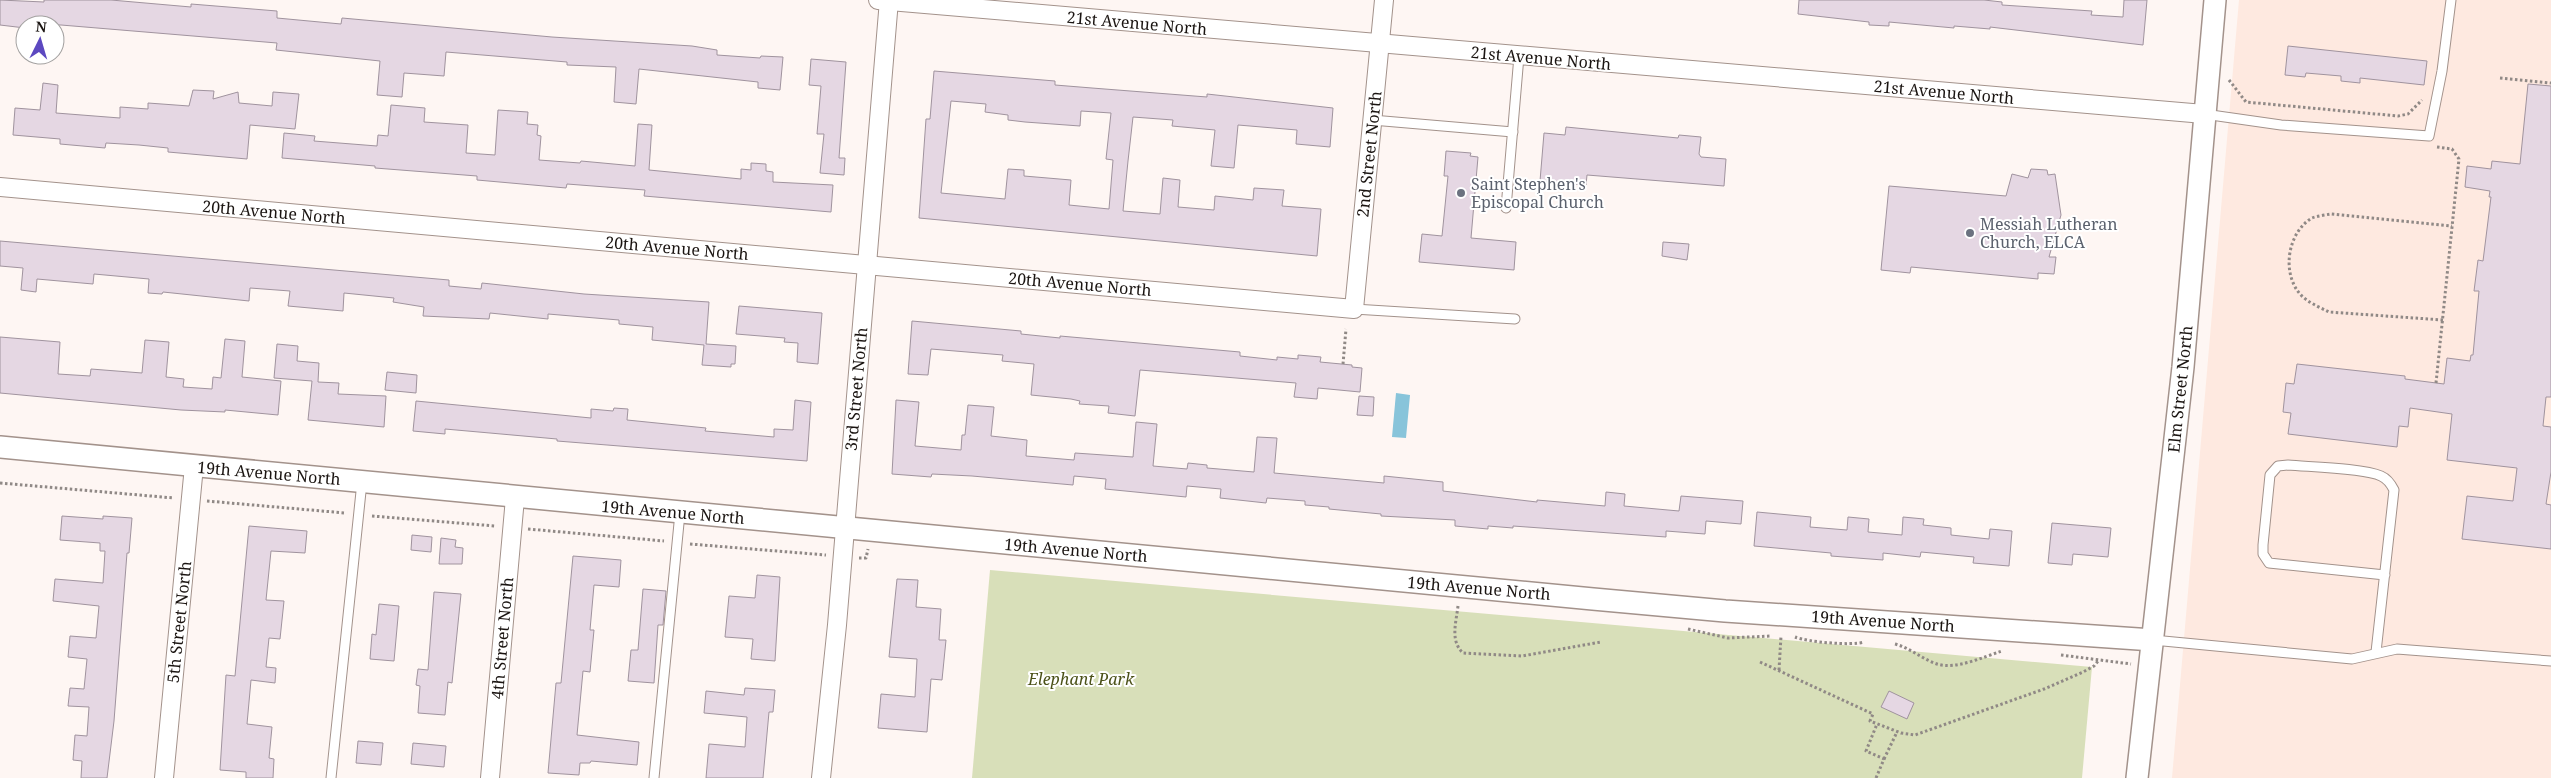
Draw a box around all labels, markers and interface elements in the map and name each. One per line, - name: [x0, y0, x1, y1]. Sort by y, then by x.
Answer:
- street label: 21st Avenue North: [1066, 6, 1208, 40]
- north arrow: [15, 15, 65, 65]
- text: N: [35, 17, 48, 36]
- street label: 21st Avenue North: [1470, 41, 1612, 75]
- street label: 21st Avenue North: [1873, 75, 2015, 109]
- street label: 2nd Street North: [1351, 90, 1387, 218]
- place label: Saint Stephen's Episcopal Church: [1471, 173, 1604, 213]
- marker: Saint Stephen's Episcopal Church: [1455, 187, 1467, 199]
- street label: 20th Avenue North: [201, 195, 347, 229]
- place label: Messiah Lutheran Church, ELCA: [1980, 213, 2117, 253]
- marker: Messiah Lutheran Church, ELCA: [1964, 227, 1976, 239]
- street label: 20th Avenue North: [604, 231, 750, 265]
- street label: 20th Avenue North: [1007, 267, 1153, 301]
- street label: Elm Street North: [2162, 324, 2198, 454]
- street label: 3rd Street North: [840, 326, 872, 452]
- street label: 19th Avenue North: [196, 456, 342, 490]
- street label: 19th Avenue North: [600, 495, 746, 529]
- street label: 19th Avenue North: [1003, 533, 1149, 567]
- street label: 5th Street North: [162, 560, 196, 684]
- street label: 19th Avenue North: [1406, 571, 1552, 605]
- street label: 4th Street North: [486, 576, 518, 700]
- street label: 19th Avenue North: [1810, 605, 1956, 637]
- park label: Elephant Park: [1027, 668, 1135, 690]

